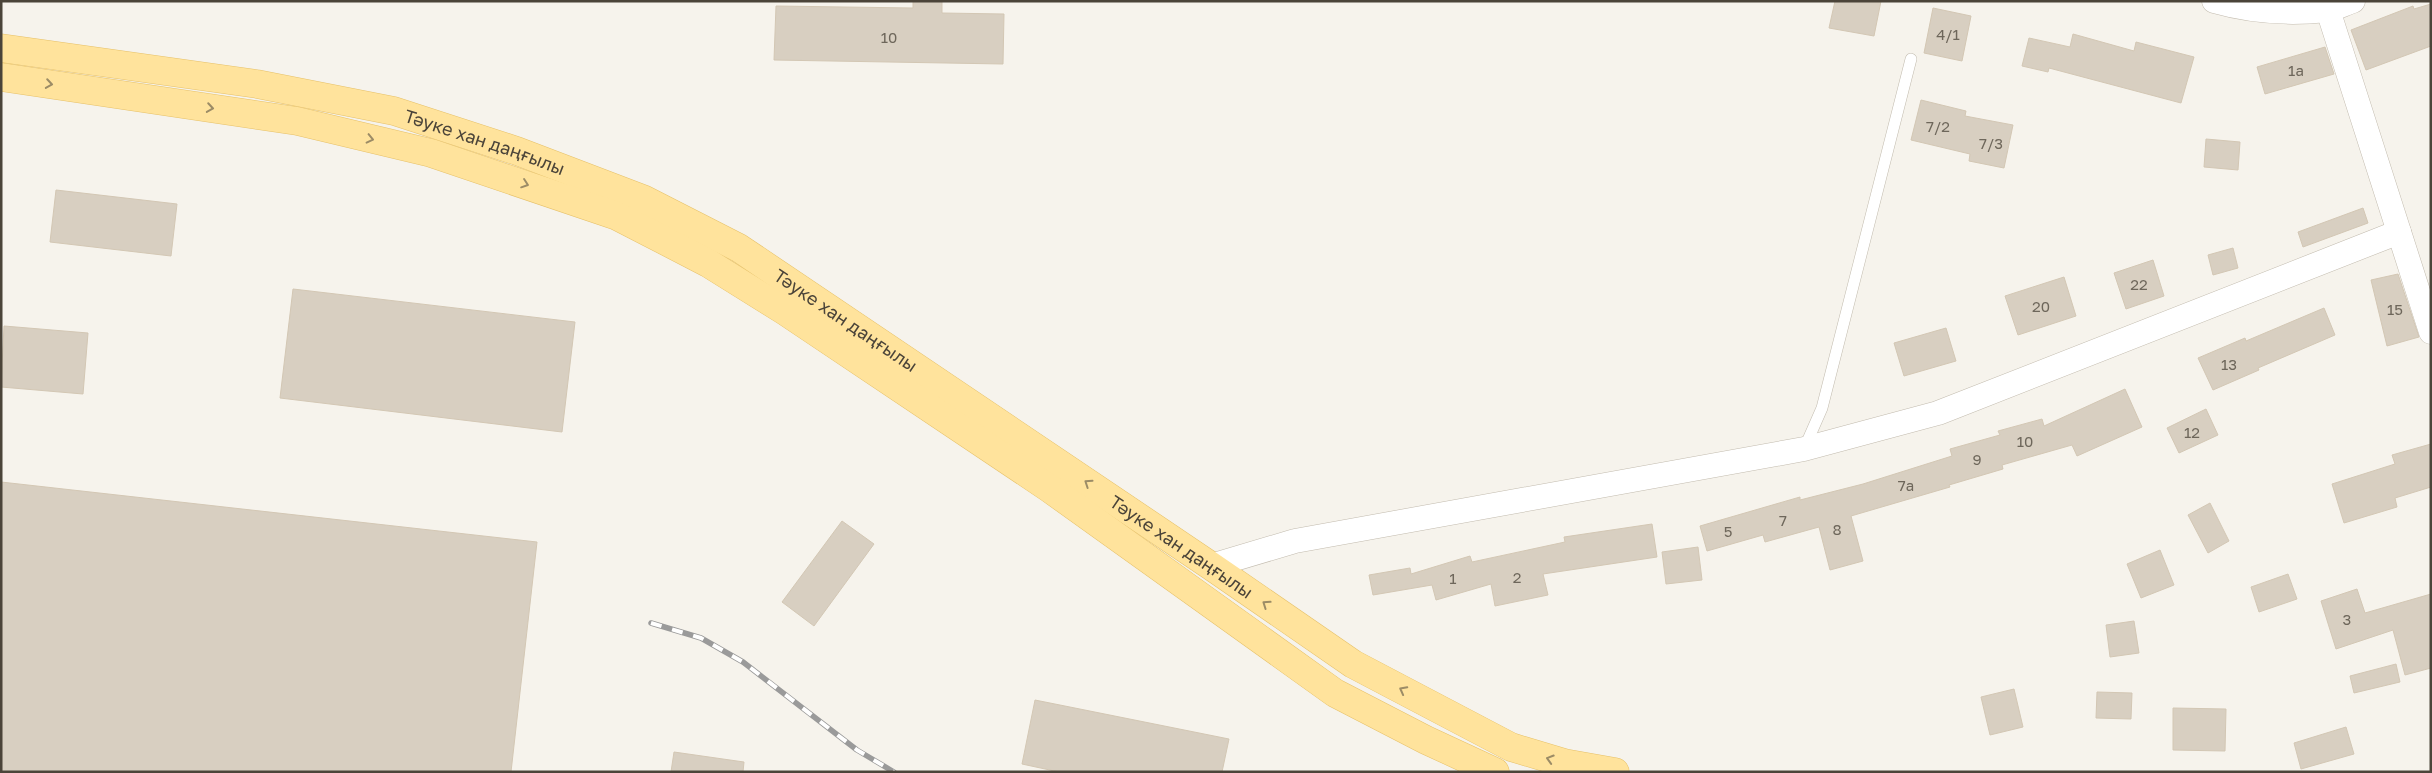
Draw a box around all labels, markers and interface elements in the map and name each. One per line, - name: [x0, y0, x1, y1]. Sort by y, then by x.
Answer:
- house number: 4/1: [1936, 25, 1960, 43]
- house number: 10: [881, 28, 897, 46]
- house number: 1а: [2288, 61, 2304, 79]
- one-way arrow: [46, 78, 54, 89]
- one-way arrow: [206, 102, 214, 113]
- street label: Тәуке хан даңғылы: [402, 104, 568, 179]
- house number: 7/2: [1926, 117, 1950, 135]
- one-way arrow: [365, 133, 374, 144]
- house number: 7/3: [1979, 134, 2003, 152]
- one-way arrow: [521, 178, 529, 188]
- street label: Тәуке хан даңғылы: [770, 264, 922, 376]
- house number: 22: [2130, 275, 2148, 293]
- house number: 20: [2032, 297, 2050, 315]
- house number: 15: [2387, 300, 2403, 318]
- house number: 13: [2221, 355, 2237, 373]
- house number: 12: [2184, 423, 2200, 441]
- house number: 10: [2017, 432, 2033, 450]
- house number: 9: [1972, 450, 1982, 468]
- house number: 7а: [1898, 476, 1914, 494]
- one-way arrow: [1085, 480, 1094, 489]
- street label: Тәуке хан даңғылы: [1106, 490, 1258, 603]
- house number: 7: [1779, 511, 1787, 529]
- house number: 8: [1832, 520, 1842, 538]
- house number: 5: [1724, 522, 1732, 540]
- house number: 2: [1513, 568, 1521, 586]
- house number: 1: [1449, 569, 1457, 587]
- one-way arrow: [1262, 601, 1272, 610]
- house number: 3: [2343, 610, 2351, 628]
- one-way arrow: [1400, 686, 1409, 696]
- one-way arrow: [1546, 754, 1555, 764]

